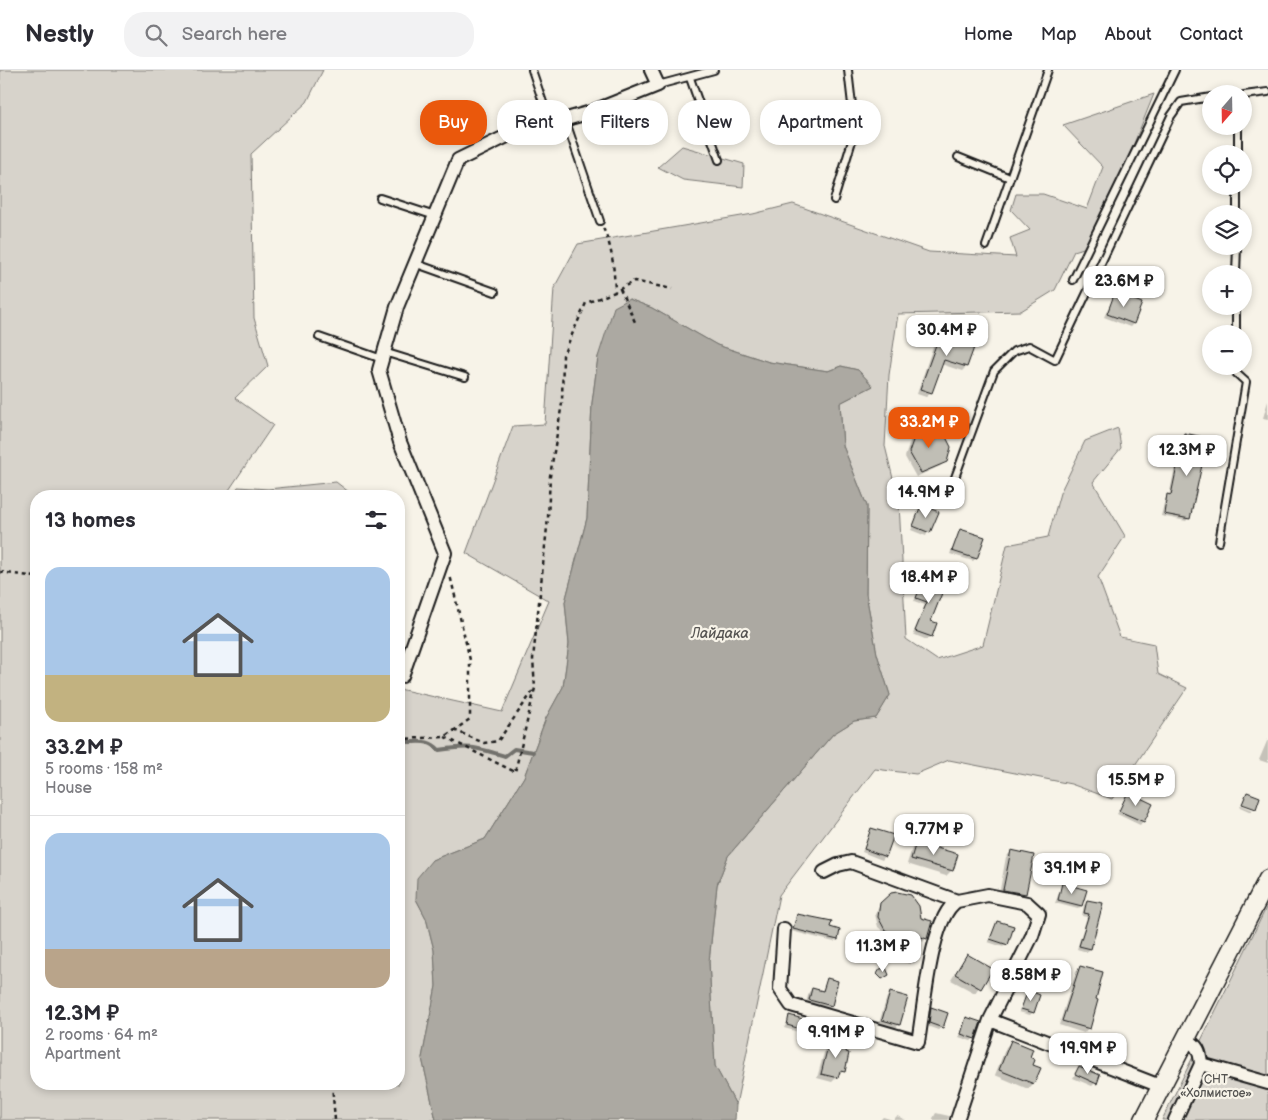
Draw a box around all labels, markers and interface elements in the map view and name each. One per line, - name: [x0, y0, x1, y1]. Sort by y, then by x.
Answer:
- search box: [124, 12, 474, 57]
- text: Nestly: [25, 20, 94, 49]
- icon: search: [142, 21, 170, 49]
- text: Search here: [182, 23, 287, 46]
- text: Home: [964, 24, 1013, 45]
- text: Map: [1041, 24, 1077, 45]
- text: About: [1105, 24, 1152, 45]
- text: Contact: [1180, 24, 1243, 45]
- north arrow: [1202, 85, 1252, 135]
- map controls: [1202, 85, 1252, 375]
- chip: Buy: [420, 100, 487, 145]
- chip: Rent: [497, 100, 572, 145]
- chip: Filters: [582, 100, 668, 145]
- chip: New: [678, 100, 750, 145]
- chip: Apartment: [760, 100, 881, 145]
- button: locate: [1202, 145, 1252, 195]
- button: layers: [1202, 205, 1252, 255]
- button: +: [1202, 265, 1252, 315]
- pin: 23.6M ₽: [1078, 266, 1170, 308]
- text: 23.6M ₽: [1094, 272, 1154, 291]
- pin: 30.4M ₽: [901, 314, 993, 357]
- text: 30.4M ₽: [917, 321, 977, 340]
- button: −: [1202, 325, 1252, 375]
- pin: 33.2M ₽: [883, 406, 975, 449]
- text: 33.2M ₽: [899, 413, 959, 432]
- pin: 12.3M ₽: [1141, 434, 1233, 477]
- text: 12.3M ₽: [1159, 441, 1215, 460]
- pin: 14.9M ₽: [880, 476, 972, 519]
- text: 14.9M ₽: [898, 483, 954, 502]
- icon: filters: [362, 506, 390, 534]
- text: 13 homes: [45, 508, 136, 533]
- pin: 18.4M ₽: [883, 562, 975, 604]
- text: 18.4M ₽: [901, 568, 957, 587]
- icon: home: [173, 600, 263, 690]
- water label: Лайдака: [690, 625, 749, 642]
- text: 33.2M ₽: [45, 735, 123, 760]
- text: 5 rooms · 158 m²: [45, 760, 163, 779]
- pin: 15.5M ₽: [1090, 764, 1182, 807]
- text: 15.5M ₽: [1108, 771, 1164, 790]
- text: House: [45, 779, 92, 798]
- pin: 9.77M ₽: [888, 814, 980, 856]
- text: 9.77M ₽: [905, 820, 963, 839]
- pin: 39.1M ₽: [1026, 852, 1118, 895]
- text: 39.1M ₽: [1044, 859, 1100, 878]
- icon: home: [173, 865, 263, 955]
- pin: 11.3M ₽: [837, 930, 929, 973]
- text: 11.3M ₽: [856, 937, 910, 956]
- pin: 8.58M ₽: [985, 960, 1077, 1002]
- text: 8.58M ₽: [1001, 966, 1061, 985]
- text: 12.3M ₽: [45, 1001, 119, 1026]
- pin: 9.91M ₽: [790, 1016, 882, 1059]
- text: 9.91M ₽: [808, 1023, 864, 1042]
- text: 2 rooms · 64 m²: [45, 1026, 158, 1045]
- pin: 19.9M ₽: [1042, 1032, 1134, 1075]
- text: 19.9M ₽: [1060, 1039, 1116, 1058]
- text: Apartment: [45, 1045, 121, 1064]
- park label: СНТ «Холмистое»: [1180, 1072, 1252, 1101]

